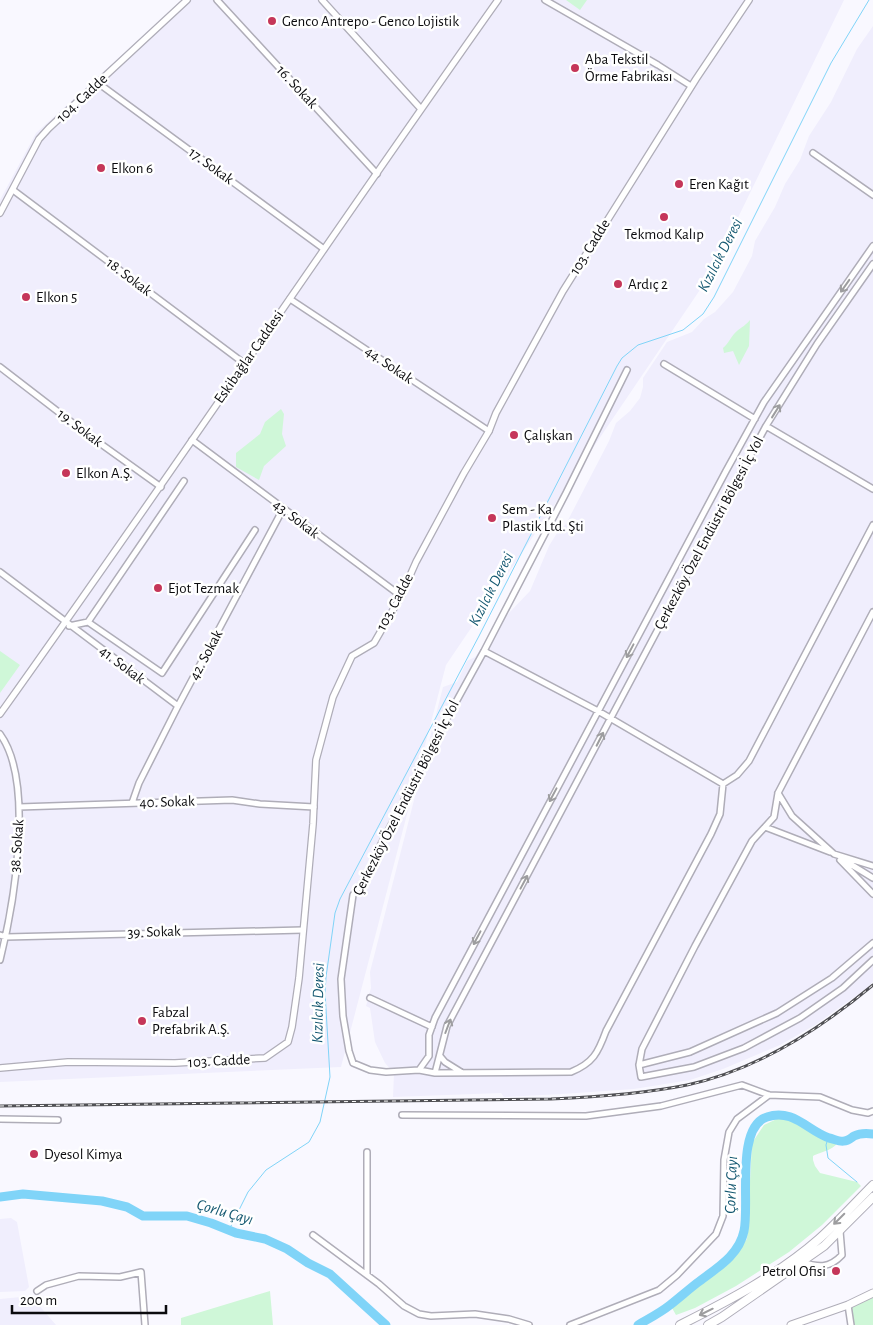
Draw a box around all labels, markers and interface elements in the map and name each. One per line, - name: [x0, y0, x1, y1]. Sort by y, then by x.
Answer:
- place label: Genco Antrepo - Genco Lojistik: [282, 14, 459, 29]
- marker: Genco Antrepo - Genco Lojistik: [266, 15, 278, 27]
- place label: Aba Tekstil Örme Fabrikası: [585, 52, 672, 84]
- marker: Aba Tekstil Örme Fabrikası: [569, 62, 581, 74]
- street label: 16. Sokak: [274, 63, 321, 111]
- street label: 104. Cadde: [54, 71, 110, 125]
- street label: 17. Sokak: [186, 145, 236, 187]
- place label: Elkon 6: [111, 161, 153, 176]
- marker: Elkon 6: [95, 162, 107, 174]
- place label: Eren Kağıt: [689, 177, 749, 192]
- marker: Eren Kağıt: [673, 178, 685, 190]
- marker: Tekmod Kalıp: [658, 211, 670, 223]
- water label: Kızılcık Deresi: [695, 215, 746, 294]
- street label: 103. Cadde: [567, 217, 613, 277]
- place label: Tekmod Kalıp: [624, 227, 704, 242]
- street label: 18. Sokak: [103, 255, 155, 299]
- place label: Ardıç 2: [628, 277, 668, 292]
- marker: Ardıç 2: [612, 278, 624, 290]
- one-way arrow: [840, 278, 850, 292]
- place label: Elkon 5: [36, 290, 77, 305]
- marker: Elkon 5: [20, 291, 32, 303]
- street label: Eskibağlar Caddesi: [211, 308, 287, 406]
- street label: 44. Sokak: [362, 343, 416, 387]
- one-way arrow: [771, 404, 781, 418]
- street label: 19. Sokak: [54, 406, 106, 450]
- place label: Çalışkan: [524, 428, 573, 443]
- marker: Çalışkan: [508, 429, 520, 441]
- street label: Çerkezköy Özel Endüstri Bölgesi İç Yol: [650, 433, 766, 632]
- place label: Elkon A.Ş.: [76, 466, 133, 481]
- marker: Elkon A.Ş.: [60, 467, 72, 479]
- street label: 43. Sokak: [270, 497, 322, 541]
- place label: Sem - Ka Plastik Ltd. Şti: [502, 502, 584, 534]
- marker: Sem - Ka Plastik Ltd. Şti: [486, 512, 498, 524]
- water label: Kızılcık Deresi: [466, 549, 517, 628]
- street label: 103. Cadde: [374, 571, 416, 633]
- place label: Ejot Tezmak: [168, 581, 239, 596]
- marker: Ejot Tezmak: [152, 582, 164, 594]
- street label: 42. Sokak: [187, 627, 225, 683]
- street label: 41. Sokak: [96, 643, 148, 687]
- one-way arrow: [625, 644, 635, 659]
- street label: Çerkezköy Özel Endüstri Bölgesi İç Yol: [348, 697, 462, 898]
- one-way arrow: [595, 731, 605, 746]
- one-way arrow: [548, 787, 558, 802]
- street label: 40. Sokak: [139, 794, 195, 810]
- street label: 38. Sokak: [8, 819, 26, 873]
- one-way arrow: [519, 875, 529, 890]
- street label: 39. Sokak: [127, 924, 181, 940]
- one-way arrow: [472, 930, 481, 945]
- water label: Kızılcık Deresi: [309, 962, 327, 1043]
- place label: Fabzal Prefabrik A.Ş.: [152, 1005, 230, 1037]
- marker: Fabzal Prefabrik A.Ş.: [136, 1015, 148, 1027]
- one-way arrow: [444, 1019, 453, 1034]
- street label: 103. Cadde: [187, 1052, 251, 1070]
- place label: Dyesol Kimya: [44, 1147, 123, 1162]
- marker: Dyesol Kimya: [28, 1148, 40, 1160]
- water label: Çorlu Çayı: [722, 1156, 740, 1214]
- water label: Çorlu Çayı: [195, 1196, 255, 1228]
- one-way arrow: [832, 1213, 845, 1225]
- place label: Petrol Ofisi: [762, 1264, 826, 1279]
- marker: Petrol Ofisi: [830, 1265, 842, 1277]
- scale bar: [12, 1282, 166, 1314]
- text: 200 m: [20, 1293, 57, 1308]
- one-way arrow: [699, 1308, 714, 1317]

